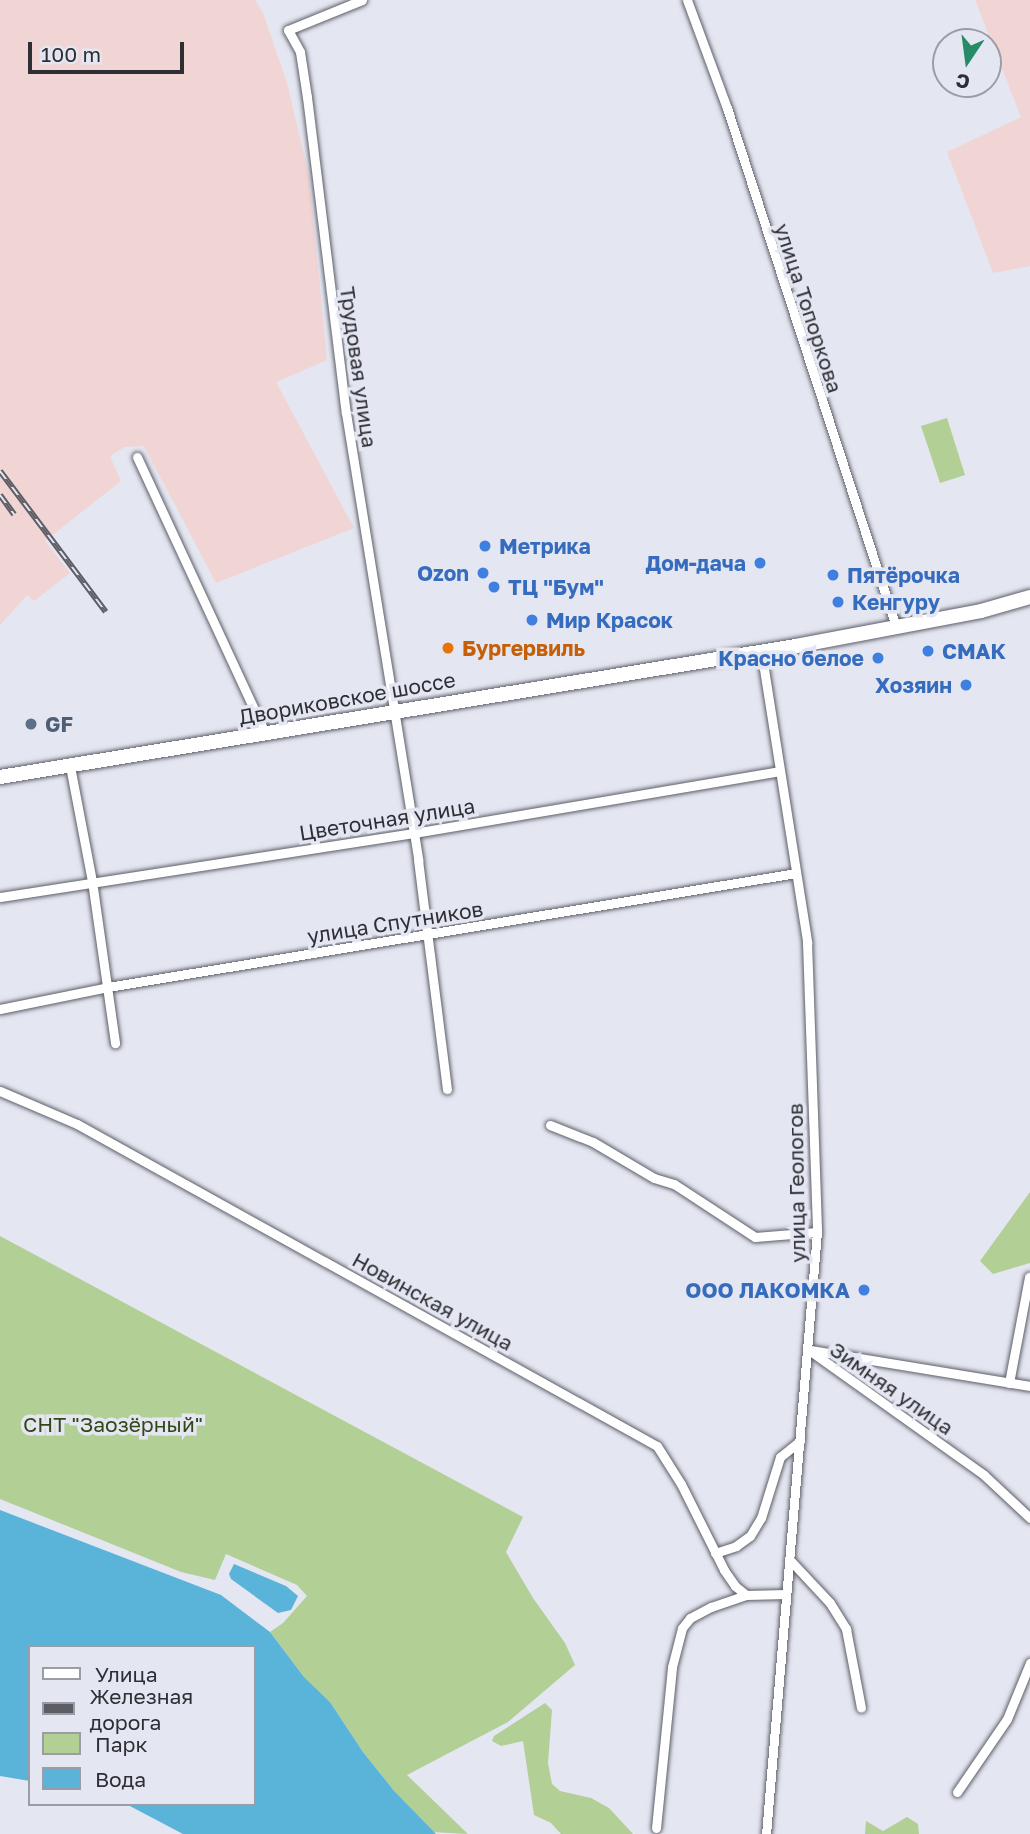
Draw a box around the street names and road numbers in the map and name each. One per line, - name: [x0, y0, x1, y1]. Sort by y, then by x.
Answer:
- street label: улица Топоркова: [770, 220, 848, 396]
- street label: Трудовая улица: [335, 285, 383, 449]
- street label: Двориковское шоссе: [237, 667, 457, 729]
- street label: Цветочная улица: [297, 793, 477, 845]
- street label: улица Спутников: [305, 896, 485, 948]
- street label: улица Геологов: [782, 1103, 810, 1263]
- street label: Новинская улица: [348, 1246, 518, 1356]
- street label: Зимняя улица: [825, 1336, 959, 1440]

